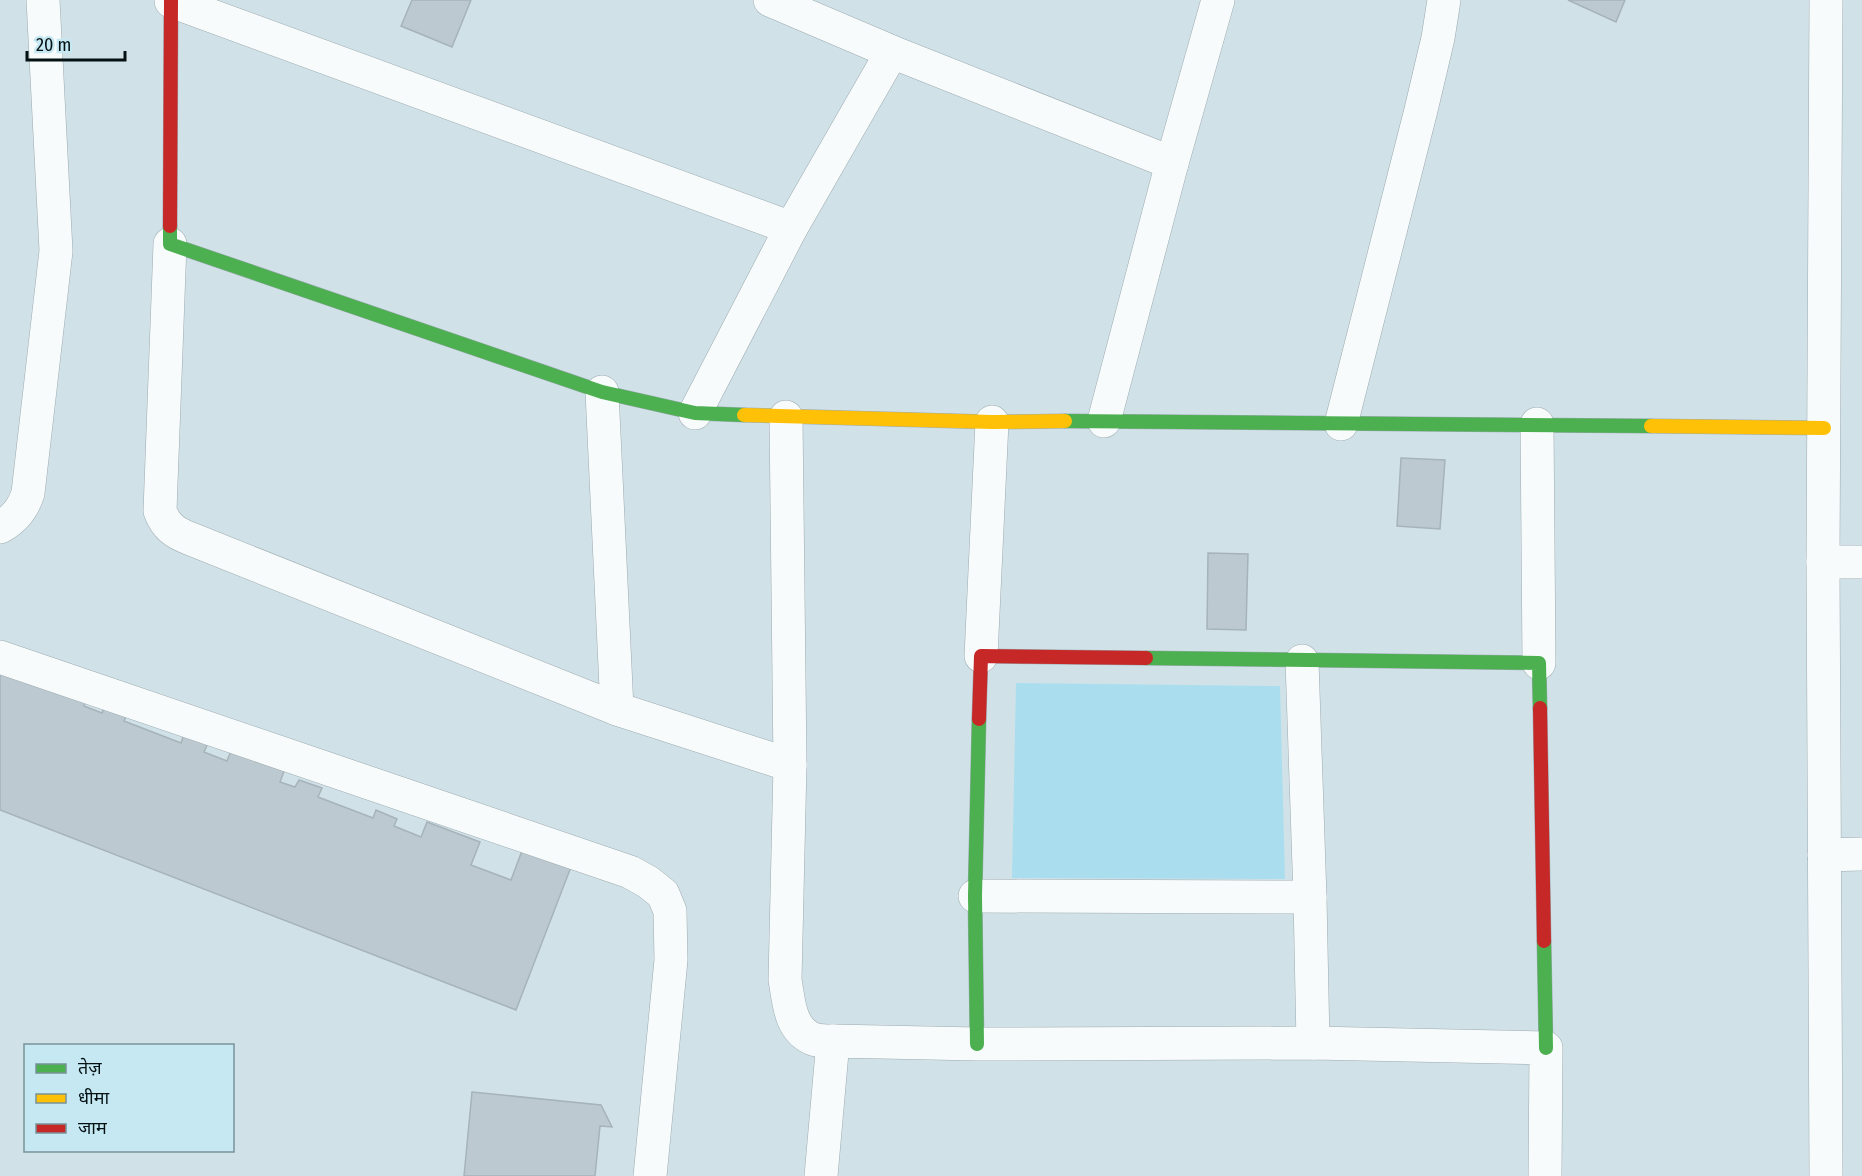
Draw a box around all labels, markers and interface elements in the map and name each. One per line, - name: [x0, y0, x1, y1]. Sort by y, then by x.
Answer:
- scale bar: [27, 24, 124, 62]
- text: 20 m: [36, 34, 71, 56]
- legend: [24, 1044, 234, 1152]
- text: तेज़: [78, 1057, 102, 1079]
- text: धीमा: [78, 1087, 109, 1109]
- text: जाम: [78, 1117, 108, 1139]

